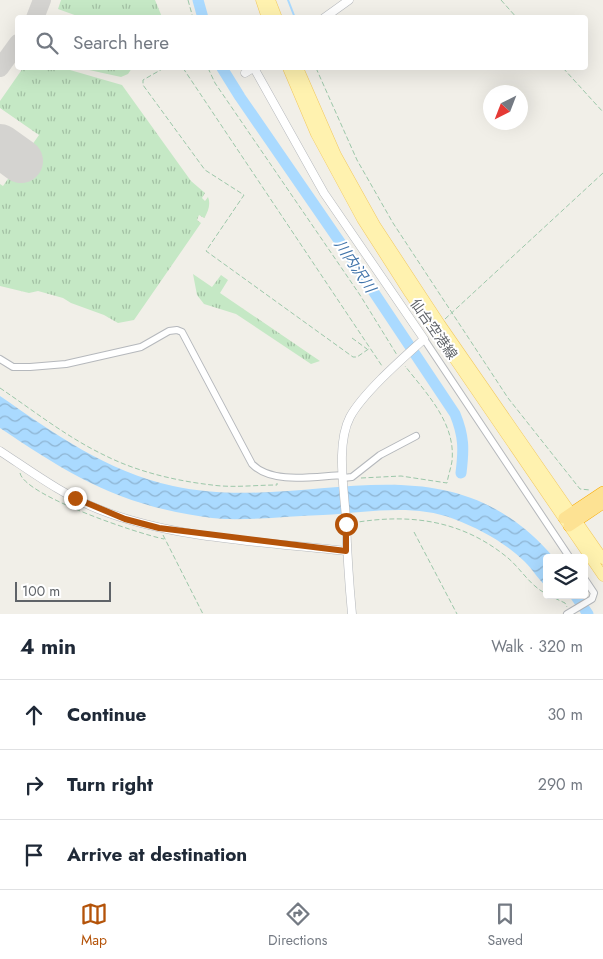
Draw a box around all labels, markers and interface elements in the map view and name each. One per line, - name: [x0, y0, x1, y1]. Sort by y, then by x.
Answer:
- search box: [15, 15, 588, 70]
- icon: search: [33, 29, 61, 57]
- text: Search here: [73, 29, 169, 56]
- north arrow: [483, 85, 528, 130]
- water label: 川内沢川: [329, 235, 382, 299]
- street label: 仙台空港線: [406, 295, 462, 363]
- route end: [64, 487, 87, 510]
- route start: [335, 513, 358, 536]
- map controls: [543, 554, 588, 599]
- button: layers: [543, 554, 588, 599]
- scale bar: [15, 579, 111, 602]
- text: 100 m: [22, 581, 60, 601]
- text: 4 min: [20, 632, 76, 662]
- text: Walk · 320 m: [491, 635, 583, 658]
- icon: ahead: [20, 701, 48, 729]
- text: Continue: [67, 701, 146, 728]
- text: 30 m: [547, 703, 583, 726]
- icon: right: [20, 771, 48, 799]
- text: Turn right: [67, 771, 153, 798]
- text: 290 m: [538, 773, 583, 796]
- icon: arrive: [20, 841, 48, 869]
- text: Arrive at destination: [67, 841, 247, 868]
- tab: Map: [80, 900, 108, 950]
- tab: Directions: [268, 900, 327, 950]
- tab: Saved: [487, 900, 523, 950]

